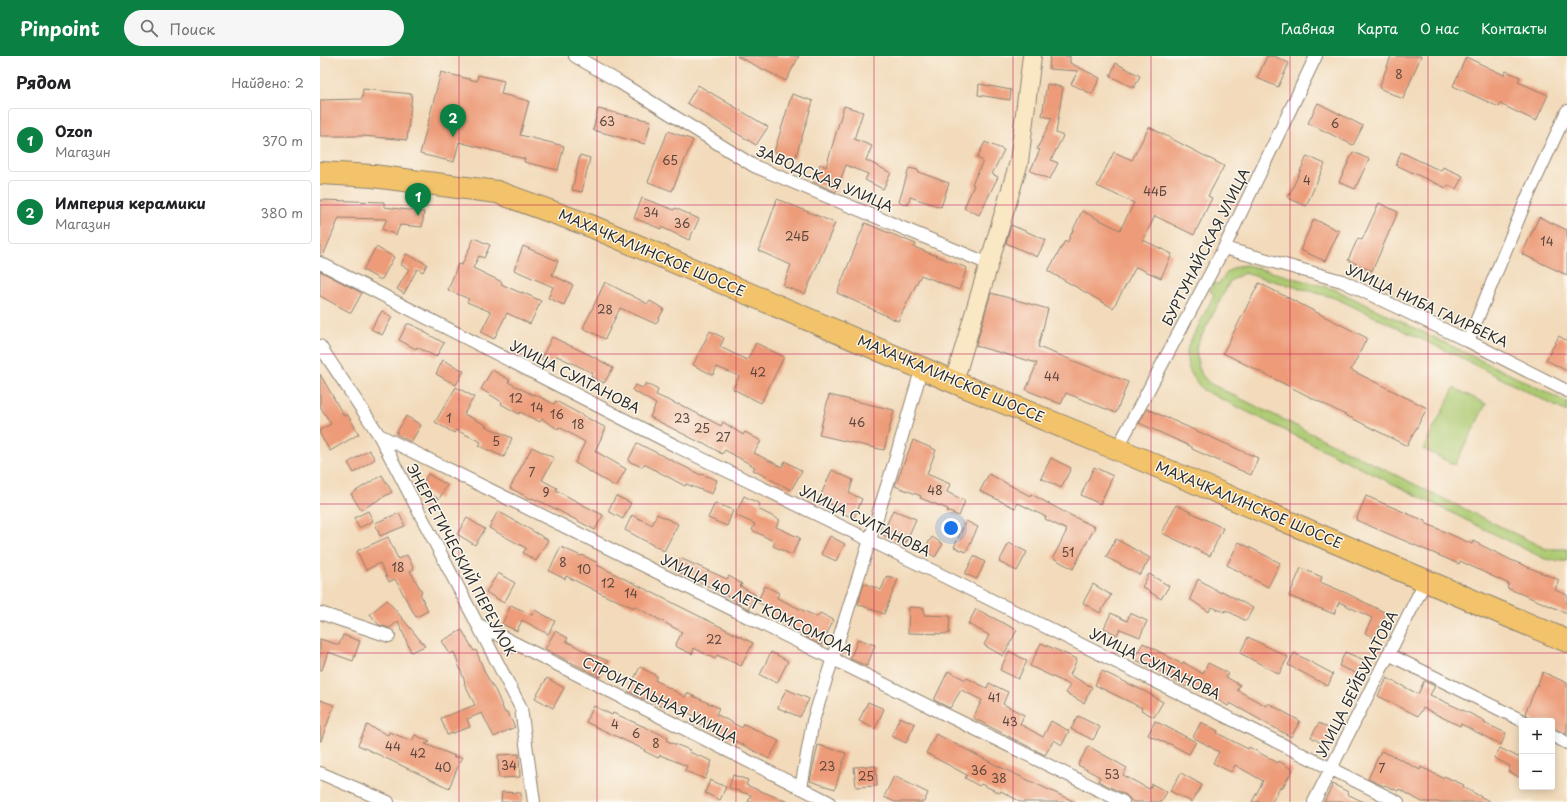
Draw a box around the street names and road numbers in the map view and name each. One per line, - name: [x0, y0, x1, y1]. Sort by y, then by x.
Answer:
- street label: ЗАВОДСКАЯ УЛИЦА: [754, 140, 897, 217]
- street label: БУРТУНАЙСКАЯ УЛИЦА: [1157, 164, 1255, 329]
- street label: МАХАЧКАЛИНСКОЕ ШОССЕ: [555, 204, 749, 302]
- street label: УЛИЦА НИБА ГАИРБЕКА: [1343, 259, 1512, 353]
- street label: МАХАЧКАЛИНСКОЕ ШОССЕ: [854, 330, 1048, 428]
- street label: УЛИЦА СУЛТАНОВА: [507, 335, 644, 418]
- street label: МАХАЧКАЛИНСКОЕ ШОССЕ: [1152, 456, 1346, 554]
- street label: ЭНЕРГЕТИЧЕСКИЙ ПЕРЕУЛОК: [402, 460, 521, 660]
- street label: УЛИЦА СУЛТАНОВА: [796, 480, 934, 561]
- street label: УЛИЦА 40 ЛЕТ КОМСОМОЛА: [658, 549, 857, 660]
- street label: УЛИЦА БЕЙБУЛАТОВА: [1311, 607, 1403, 761]
- street label: УЛИЦА СУЛТАНОВА: [1086, 623, 1224, 704]
- street label: СТРОИТЕЛЬНАЯ УЛИЦА: [579, 651, 742, 748]

